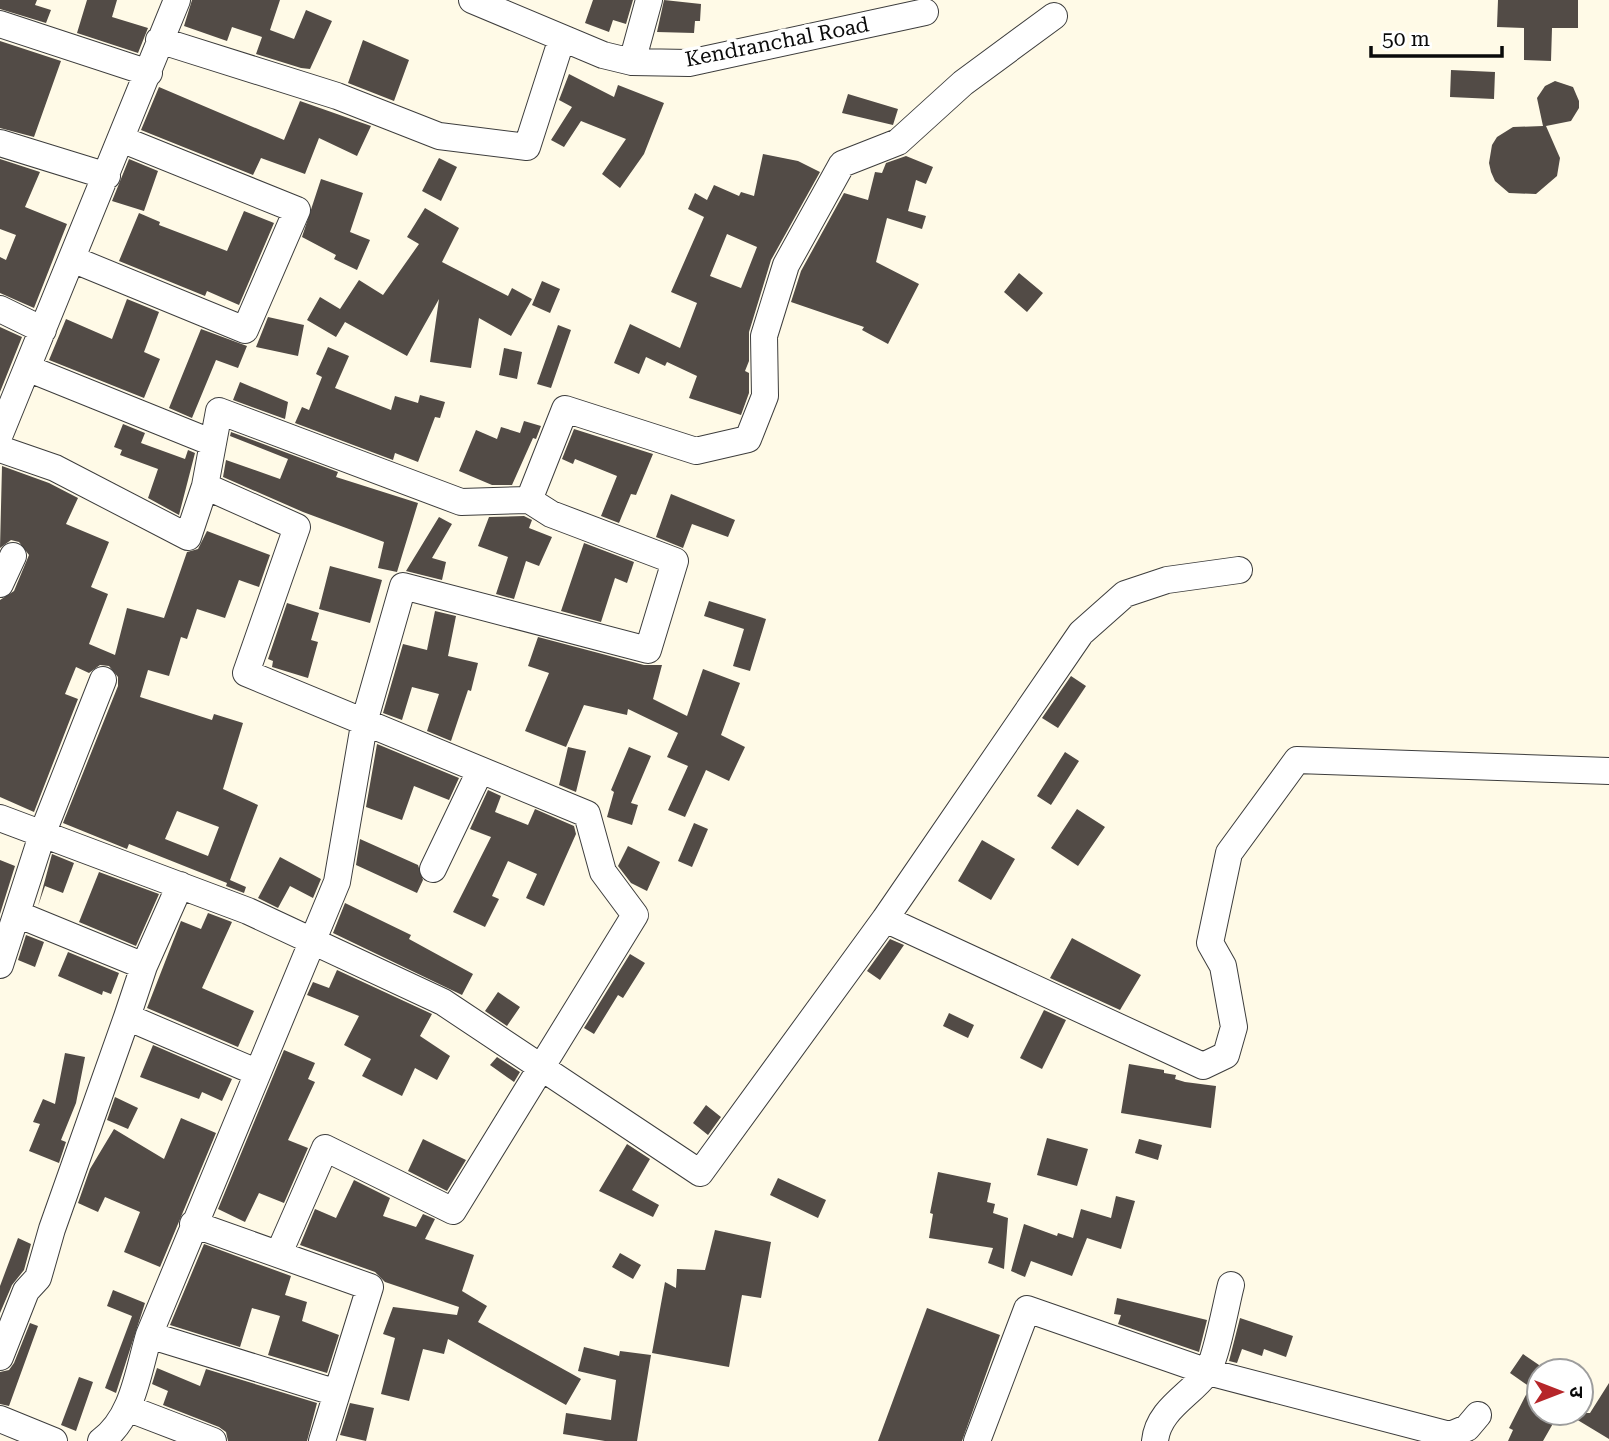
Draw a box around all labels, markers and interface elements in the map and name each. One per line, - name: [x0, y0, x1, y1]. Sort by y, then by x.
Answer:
- street label: Kendranchal Road: [683, 12, 872, 72]
- scale bar: [1371, 14, 1502, 58]
- text: 50 m: [1382, 27, 1430, 51]
- north arrow: [1525, 1357, 1595, 1427]
- text: उ: [1565, 1386, 1588, 1398]

